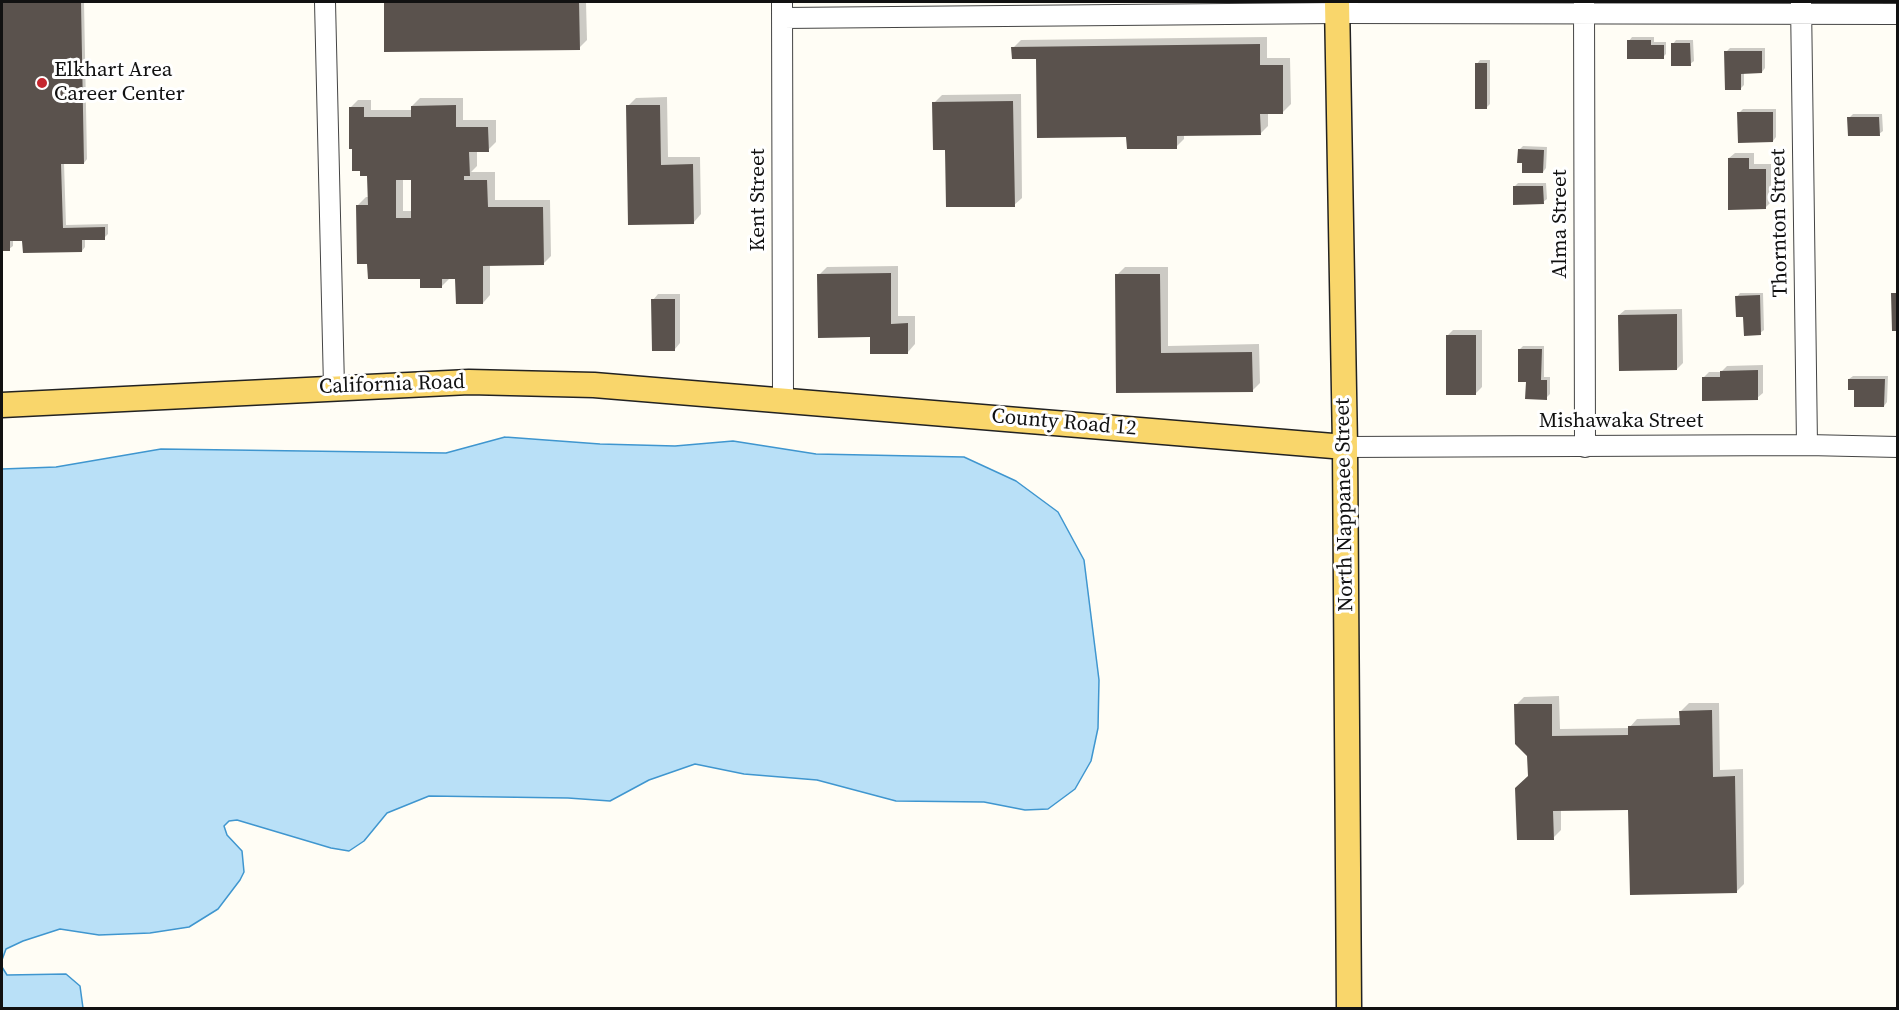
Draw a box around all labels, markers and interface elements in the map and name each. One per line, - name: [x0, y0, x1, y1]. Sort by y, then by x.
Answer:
- place label: Elkhart Area Career Center: [54, 58, 185, 108]
- marker: Elkhart Area Career Center: [35, 76, 49, 90]
- street label: Thornton Street: [1766, 148, 1794, 298]
- street label: Kent Street: [746, 149, 772, 251]
- street label: Alma Street: [1548, 170, 1574, 278]
- street label: California Road: [319, 370, 465, 400]
- street label: North Nappanee Street: [1331, 398, 1359, 612]
- street label: County Road 12: [990, 404, 1138, 442]
- street label: Mishawaka Street: [1539, 409, 1703, 435]

